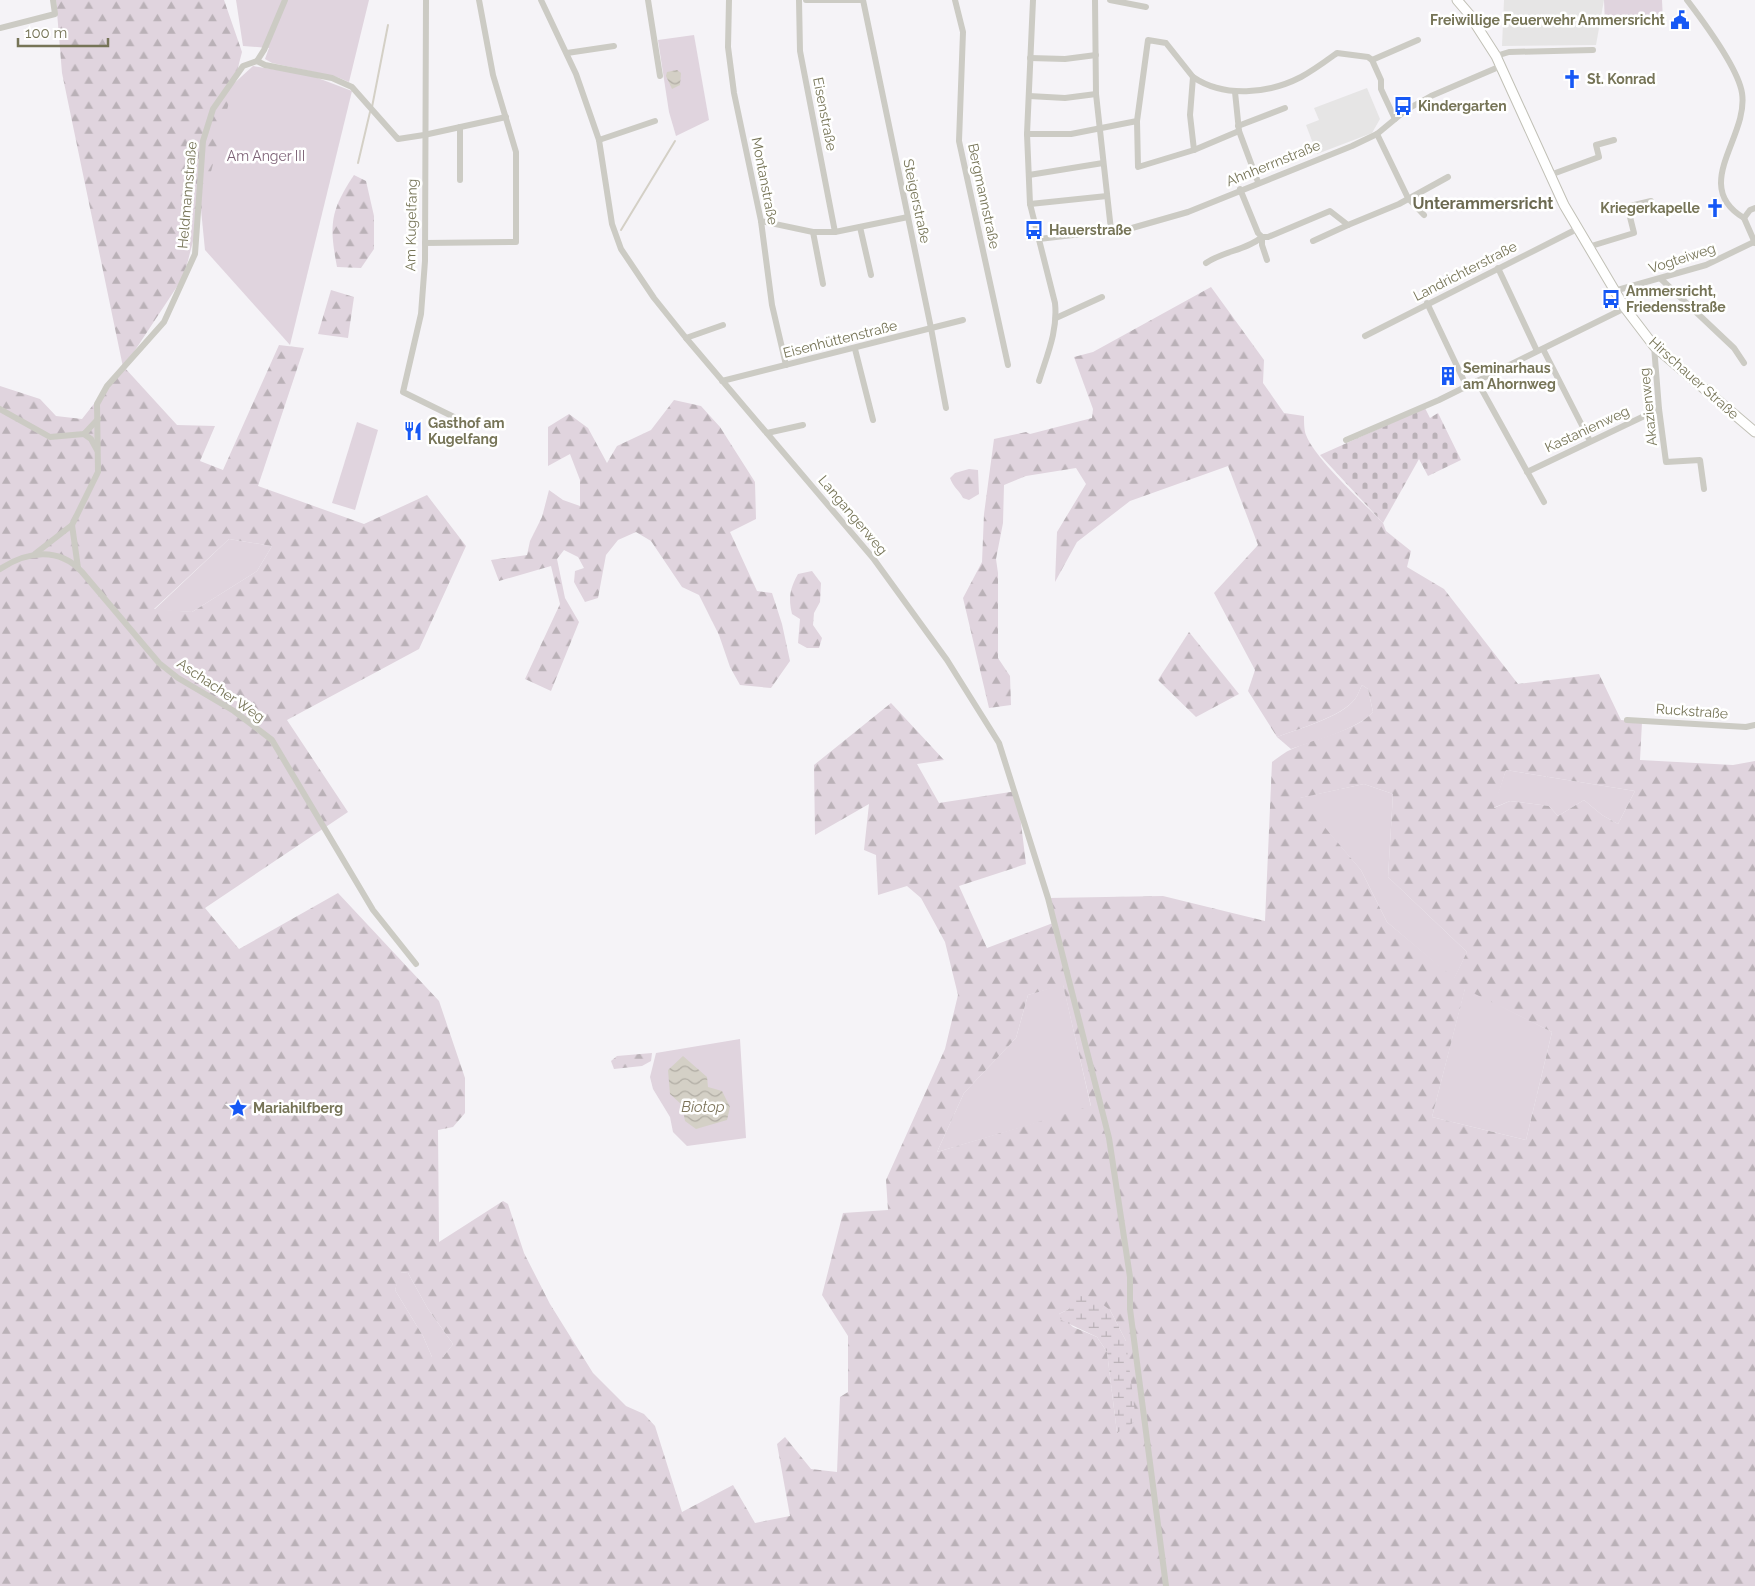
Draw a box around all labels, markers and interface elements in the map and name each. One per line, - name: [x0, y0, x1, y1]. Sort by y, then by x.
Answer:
- public building icon: Freiwillige Feuerwehr Ammersricht: [1669, 9, 1691, 31]
- place label: Freiwillige Feuerwehr Ammersricht: [1430, 12, 1666, 28]
- scale bar: [18, 15, 108, 47]
- text: 100 m: [25, 24, 67, 42]
- church icon: St. Konrad: [1561, 68, 1583, 90]
- place label: St. Konrad: [1587, 71, 1656, 87]
- street label: Eisenstraße: [810, 76, 840, 152]
- bus stop icon: Kindergarten: [1392, 95, 1414, 117]
- place label: Kindergarten: [1418, 98, 1507, 114]
- street label: Montanstraße: [749, 136, 781, 226]
- street label: Ahnherrnstraße: [1224, 137, 1322, 189]
- street label: Heldmannstraße: [174, 141, 200, 249]
- street label: Bergmannstraße: [965, 142, 1003, 250]
- park label: Am Anger III: [227, 148, 305, 164]
- street label: Steigerstraße: [900, 157, 934, 245]
- street label: Am Kugelfang: [402, 179, 420, 271]
- district label: Unterammersricht: [1413, 194, 1553, 213]
- church icon: Kriegerkapelle: [1704, 197, 1726, 219]
- place label: Kriegerkapelle: [1600, 200, 1701, 216]
- bus stop icon: Hauerstraße: [1023, 219, 1045, 241]
- place label: Hauerstraße: [1049, 222, 1132, 238]
- street label: Landrichterstraße: [1411, 238, 1519, 304]
- street label: Vogteiweg: [1647, 240, 1717, 276]
- place label: Ammersricht, Friedensstraße: [1626, 283, 1726, 315]
- bus stop icon: Ammersricht, Friedensstraße: [1600, 288, 1622, 310]
- street label: Eisenhüttenstraße: [781, 317, 899, 361]
- street label: Hirschauer Straße: [1646, 334, 1742, 422]
- place label: Seminarhaus am Ahornweg: [1463, 360, 1556, 392]
- building icon: Seminarhaus am Ahornweg: [1437, 365, 1459, 387]
- street label: Akazienweg: [1636, 367, 1660, 447]
- street label: Kastanienweg: [1542, 402, 1632, 456]
- place label: Gasthof am Kugelfang: [428, 415, 505, 447]
- restaurant icon: Gasthof am Kugelfang: [402, 420, 424, 442]
- street label: Langangerweg: [815, 472, 891, 558]
- street label: Aschacher Weg: [174, 655, 268, 725]
- street label: Ruckstraße: [1655, 700, 1729, 722]
- place icon: Mariahilfberg: [227, 1097, 249, 1119]
- water label: Biotop: [681, 1098, 725, 1116]
- place label: Mariahilfberg: [253, 1100, 343, 1116]

